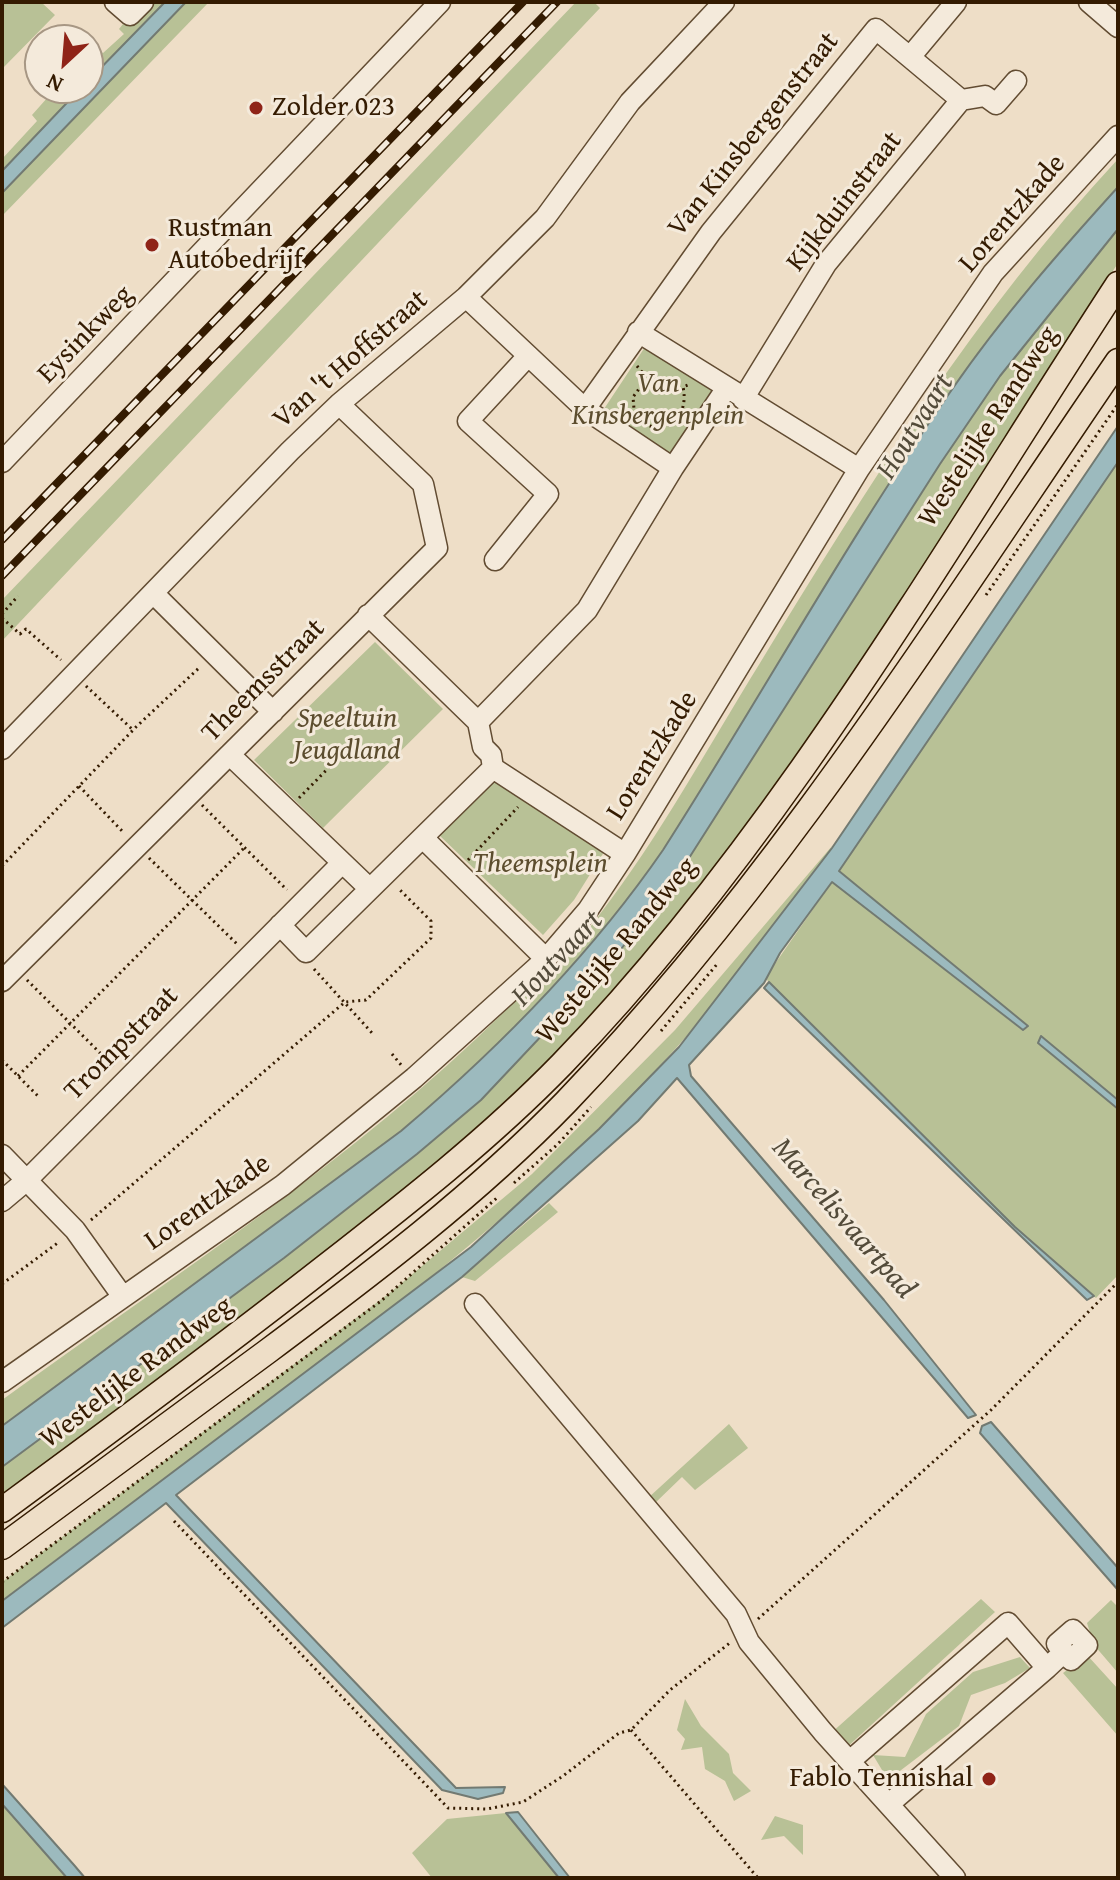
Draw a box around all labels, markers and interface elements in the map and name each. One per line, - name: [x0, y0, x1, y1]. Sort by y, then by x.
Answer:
- north arrow: [24, 24, 104, 104]
- street label: Van Kinsbergenstraat: [661, 26, 847, 244]
- text: N: [41, 66, 68, 101]
- place label: Zolder 023: [272, 91, 395, 125]
- marker: Zolder 023: [247, 99, 265, 117]
- street label: Kijkduinstraat: [780, 125, 910, 279]
- street label: Lorentzkade: [953, 148, 1073, 280]
- place label: Rustman Autobedrijf: [168, 212, 303, 278]
- marker: Rustman Autobedrijf: [143, 236, 161, 254]
- street label: Eysinkweg: [31, 279, 141, 391]
- street label: Van 't Hoffstraat: [267, 284, 435, 436]
- street label: Westelijke Randweg: [912, 320, 1066, 534]
- water label: Houtvaart: [869, 367, 963, 487]
- park label: Van Kinsbergenplein: [572, 368, 744, 434]
- street label: Theemsstraat: [195, 612, 333, 750]
- street label: Lorentzkade: [600, 685, 706, 827]
- park label: Speeltuin Jeugdland: [293, 703, 401, 769]
- park label: Theemsplein: [472, 848, 608, 882]
- street label: Westelijke Randweg: [529, 851, 705, 1051]
- water label: Houtvaart: [505, 904, 611, 1014]
- street label: Trompstraat: [58, 980, 186, 1108]
- water label: Marcelisvaartpad: [763, 1131, 923, 1307]
- street label: Lorentzkade: [139, 1147, 277, 1259]
- street label: Westelijke Randweg: [34, 1290, 240, 1456]
- place label: Fablo Tennishal: [789, 1762, 973, 1796]
- marker: Fablo Tennishal: [980, 1770, 998, 1788]

